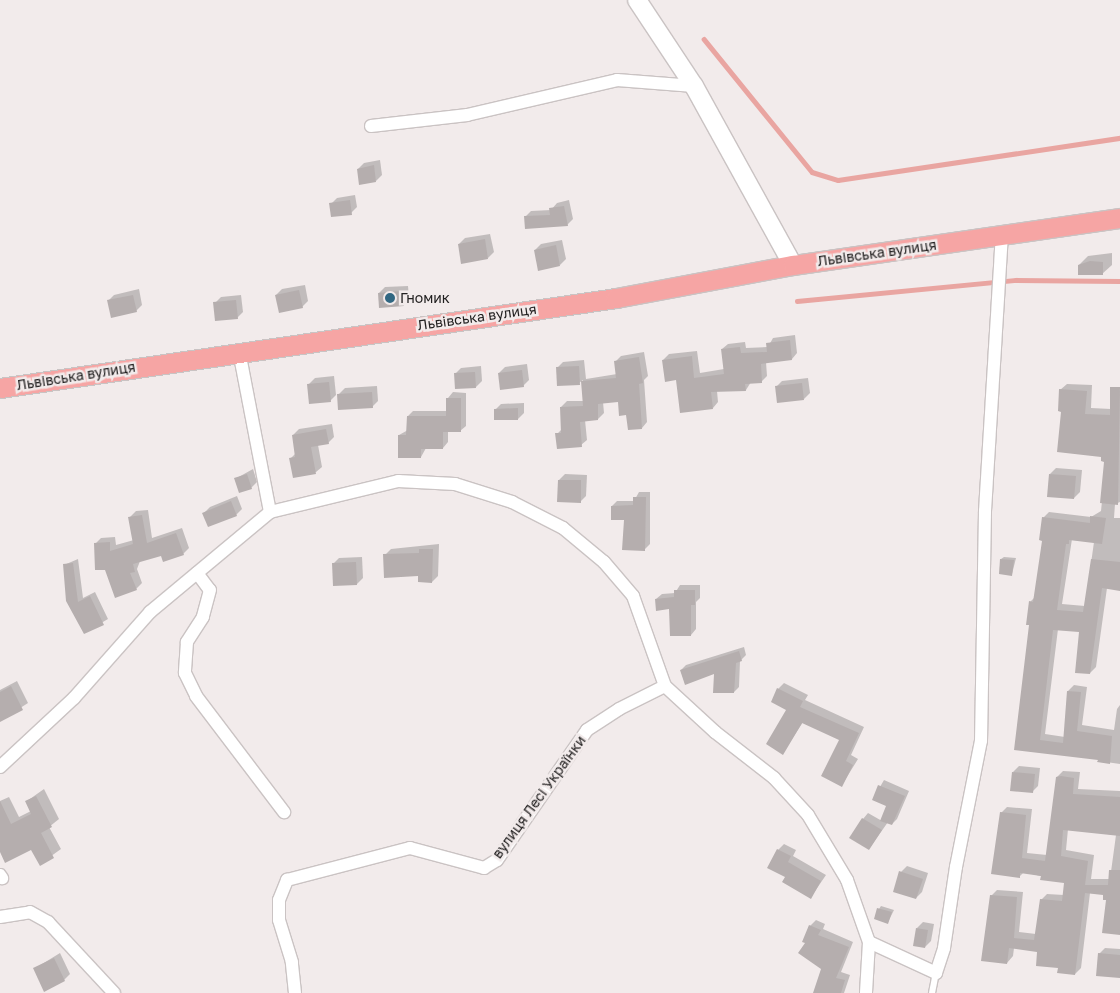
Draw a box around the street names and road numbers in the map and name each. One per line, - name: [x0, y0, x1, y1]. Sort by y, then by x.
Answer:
- street label: Львівська вулиця: [816, 236, 938, 270]
- street label: Львівська вулиця: [416, 300, 538, 334]
- street label: Львівська вулиця: [15, 358, 137, 394]
- street label: вулиця Лесі Українки: [489, 732, 589, 862]

